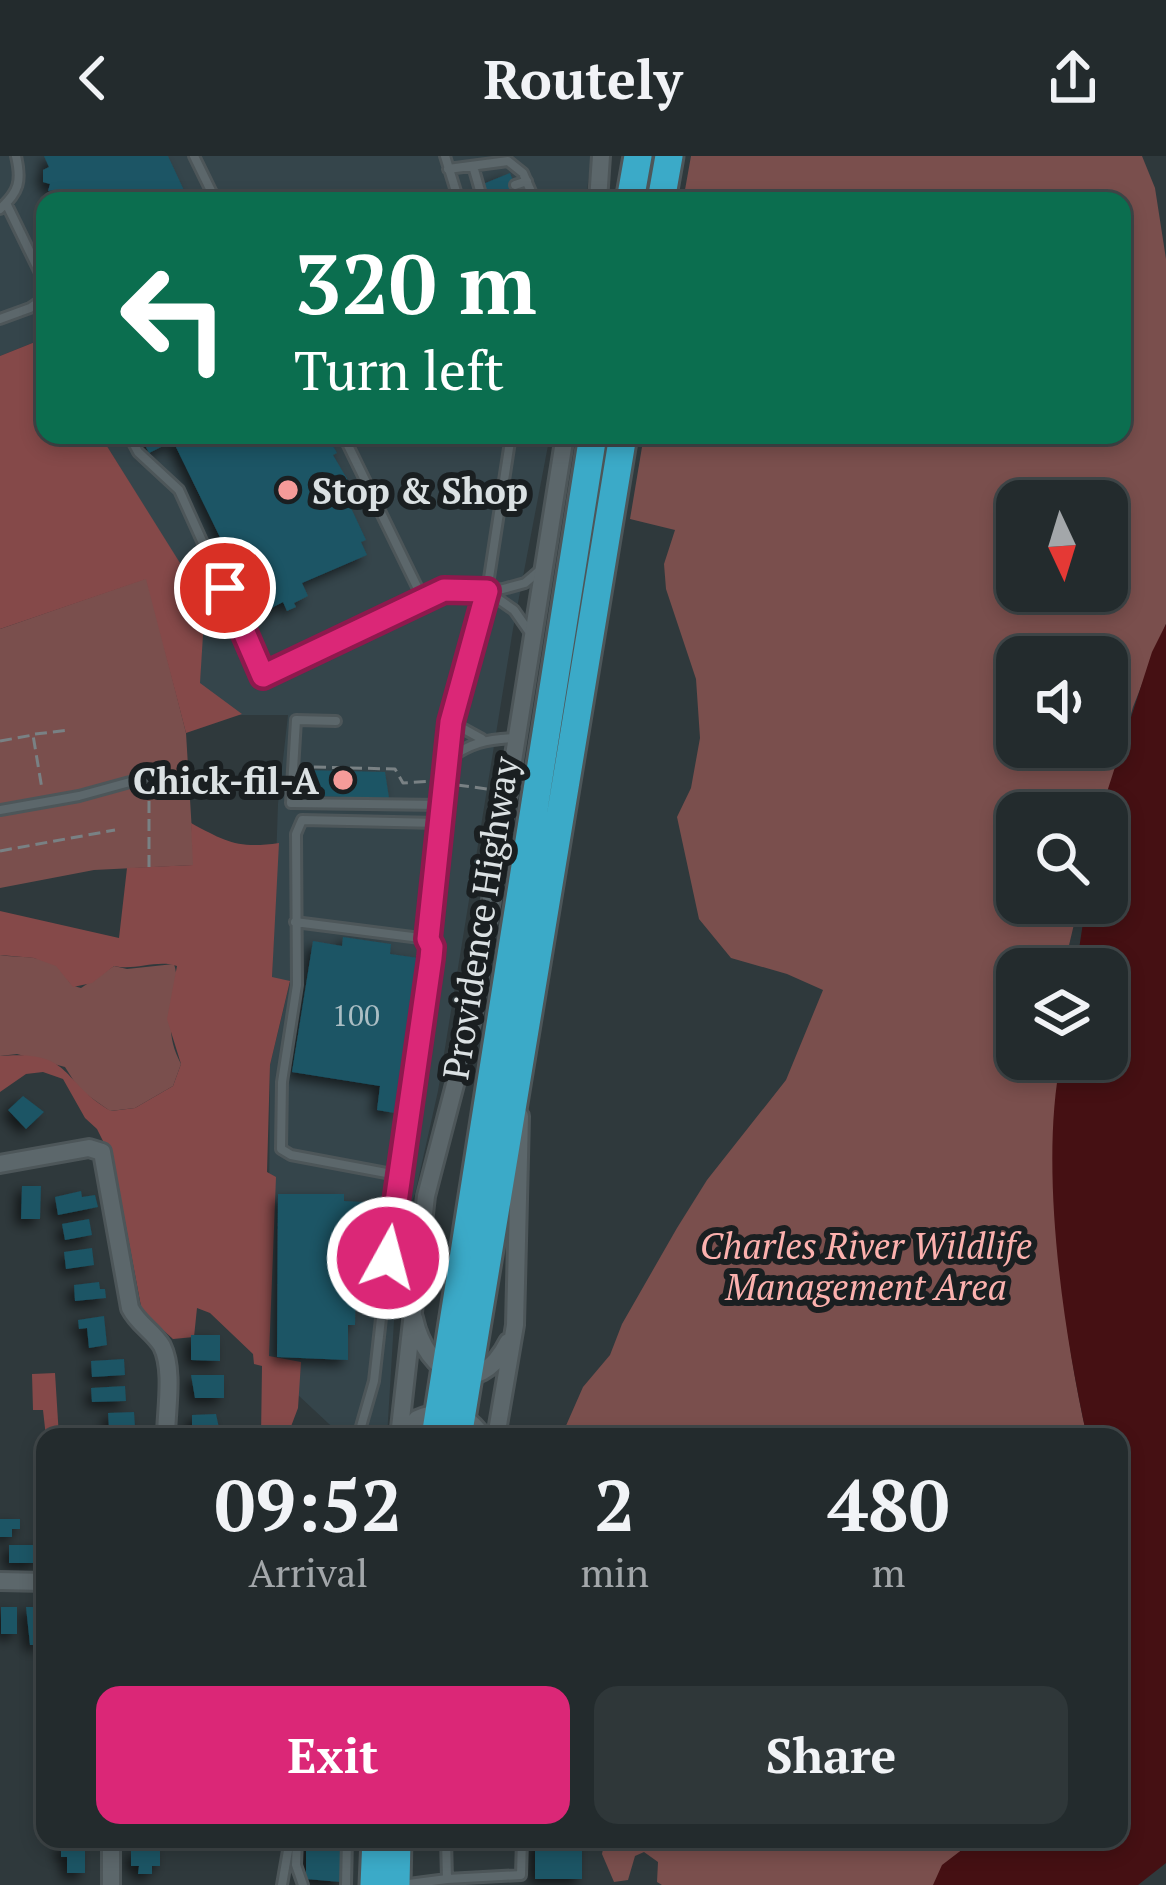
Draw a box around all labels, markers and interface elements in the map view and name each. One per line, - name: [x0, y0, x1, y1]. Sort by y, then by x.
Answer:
- text: Routely: [484, 43, 683, 114]
- icon: back: [60, 45, 126, 111]
- icon: share: [1040, 45, 1106, 111]
- text: 320 m: [294, 227, 537, 338]
- icon: left: [96, 240, 252, 396]
- text: Turn left: [294, 334, 504, 405]
- place label: Stop & Shop: [312, 467, 528, 514]
- marker: Stop & Shop: [275, 477, 301, 503]
- north arrow: [996, 480, 1128, 612]
- map controls: [996, 480, 1128, 1080]
- pin: [174, 537, 276, 639]
- icon: arrive: [192, 555, 258, 621]
- button: sound: [996, 636, 1128, 768]
- street label: Providence Highway: [431, 753, 529, 1083]
- place label: Chick-fil-A: [133, 757, 320, 804]
- marker: Chick-fil-A: [330, 767, 356, 793]
- button: search: [996, 792, 1128, 924]
- button: layers: [996, 948, 1128, 1080]
- house number: 100: [332, 995, 380, 1035]
- position arrow: [325, 1195, 451, 1321]
- park label: Charles River Wildlife Management Area: [700, 1222, 1032, 1310]
- text: 09:52: [214, 1456, 402, 1552]
- text: 2: [594, 1456, 635, 1552]
- text: 480: [827, 1456, 949, 1552]
- text: Arrival: [248, 1546, 368, 1598]
- text: min: [580, 1546, 649, 1598]
- text: m: [872, 1546, 905, 1598]
- button: Exit: [96, 1686, 570, 1824]
- button: Share: [594, 1686, 1068, 1824]

